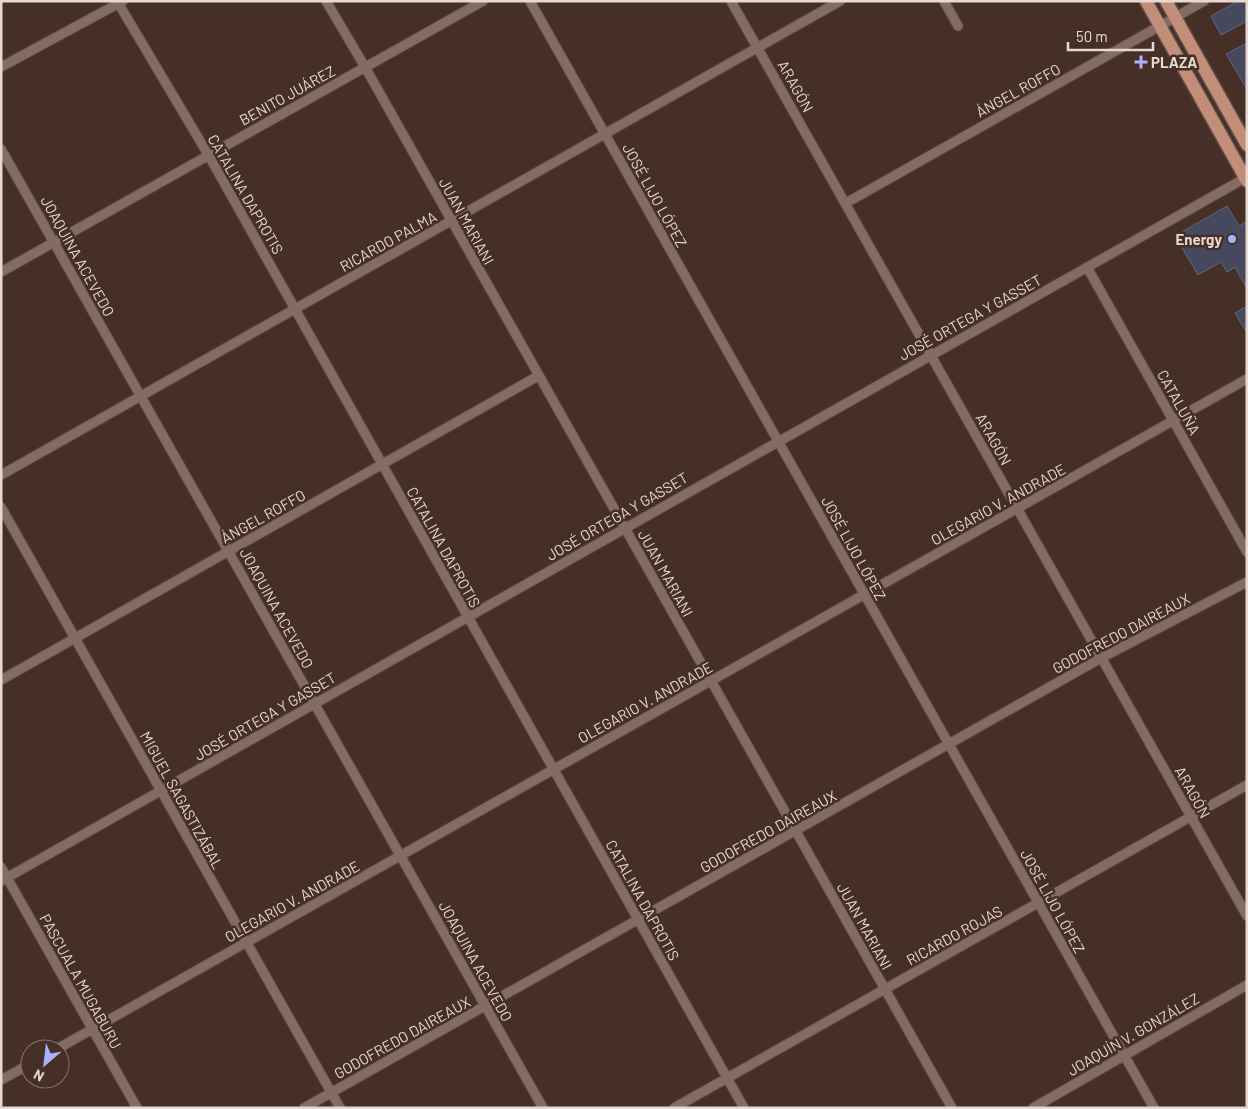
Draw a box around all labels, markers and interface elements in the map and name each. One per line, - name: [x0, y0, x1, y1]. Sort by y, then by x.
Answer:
- scale bar: [1068, 20, 1153, 52]
- text: 50 m: [1076, 27, 1108, 45]
- place label: PLAZA: [1151, 53, 1197, 71]
- marker: PLAZA: [1135, 56, 1147, 68]
- street label: ARAGÓN: [774, 57, 818, 115]
- street label: ÁNGEL ROFFO: [973, 59, 1063, 121]
- street label: BENITO JUÁREZ: [236, 61, 338, 129]
- street label: CATALINA DAPROTIS: [204, 131, 288, 257]
- street label: JOSÉ LIJO LÓPEZ: [619, 140, 691, 250]
- street label: JUAN MARIANI: [436, 174, 498, 268]
- street label: JOAQUINA ACEVEDO: [37, 193, 119, 319]
- street label: RICARDO PALMA: [336, 207, 440, 275]
- place label: Energy: [1176, 230, 1222, 248]
- marker: Energy: [1226, 233, 1238, 245]
- street label: JOSÉ ORTEGA Y GASSET: [895, 270, 1045, 364]
- street label: CATALUÑA: [1154, 366, 1204, 438]
- street label: ARAGÓN: [972, 410, 1016, 468]
- street label: OLEGARIO V. ANDRADE: [928, 459, 1068, 549]
- street label: JOSÉ ORTEGA Y GASSET: [543, 468, 691, 564]
- street label: CATALINA DAPROTIS: [403, 484, 485, 610]
- street label: ÁNGEL ROFFO: [218, 485, 308, 547]
- street label: JOSÉ LIJO LÓPEZ: [818, 493, 890, 603]
- street label: JUAN MARIANI: [635, 526, 697, 620]
- street label: JOAQUINA ACEVEDO: [236, 545, 318, 671]
- street label: GODOFREDO DAIREAUX: [1049, 589, 1193, 677]
- street label: OLEGARIO V. ANDRADE: [575, 657, 715, 747]
- street label: JOSÉ ORTEGA Y GASSET: [191, 668, 339, 764]
- street label: MIGUEL SAGASTIZÁBAL: [137, 728, 227, 872]
- street label: ARAGÓN: [1171, 763, 1215, 821]
- street label: GODOFREDO DAIREAUX: [697, 786, 839, 876]
- street label: CATALINA DAPROTIS: [602, 837, 684, 963]
- street label: JOSÉ LIJO LÓPEZ: [1017, 846, 1089, 956]
- street label: OLEGARIO V. ANDRADE: [222, 856, 362, 946]
- street label: JUAN MARIANI: [834, 879, 896, 973]
- street label: JOAQUINA ACEVEDO: [435, 898, 517, 1024]
- street label: RICARDO ROJAS: [903, 901, 1005, 969]
- street label: PASCUALA MUGABURU: [36, 910, 126, 1052]
- street label: JOAQUÍN V. GONZÁLEZ: [1064, 989, 1202, 1079]
- street label: GODOFREDO DAIREAUX: [331, 992, 473, 1082]
- north arrow: [20, 1039, 70, 1089]
- text: N: [31, 1066, 47, 1086]

